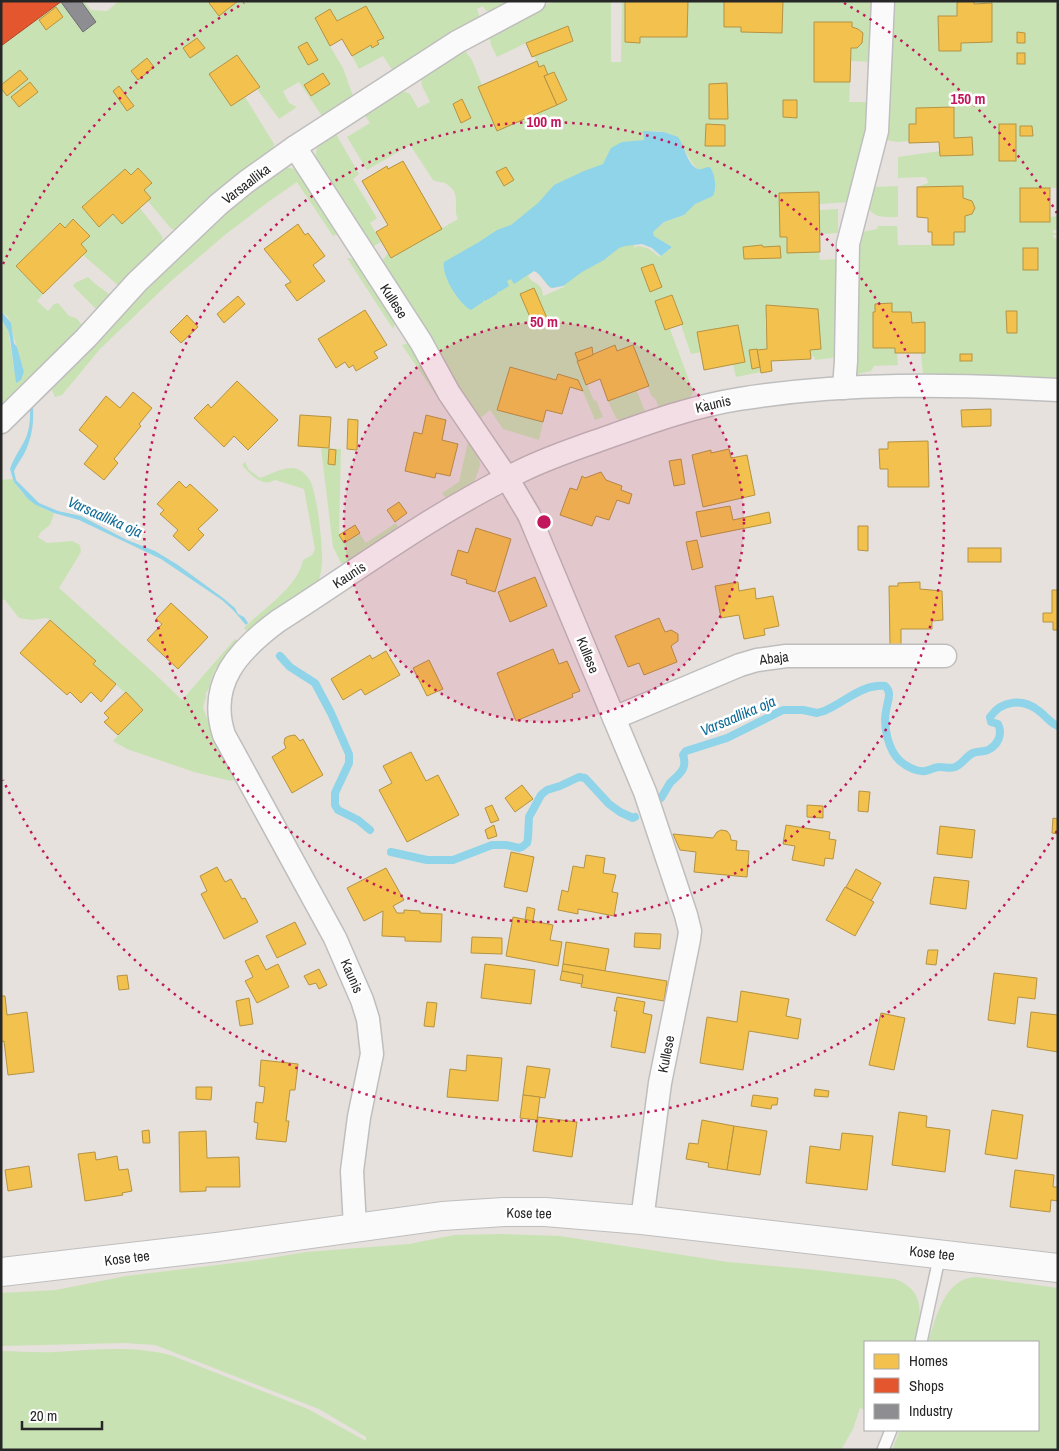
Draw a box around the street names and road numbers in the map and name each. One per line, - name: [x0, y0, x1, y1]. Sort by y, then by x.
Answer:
- street label: Varsaallika: [218, 160, 274, 208]
- street label: Kullese: [376, 280, 412, 322]
- street label: Kaunis: [694, 391, 733, 417]
- street label: Kaunis: [329, 558, 369, 592]
- street label: Kullese: [573, 634, 603, 676]
- street label: Abaja: [757, 647, 790, 669]
- street label: Kaunis: [337, 956, 368, 996]
- street label: Kullese: [654, 1034, 678, 1074]
- street label: Kose tee: [506, 1204, 552, 1222]
- street label: Kose tee: [909, 1242, 955, 1264]
- street label: Kose tee: [103, 1246, 151, 1270]

